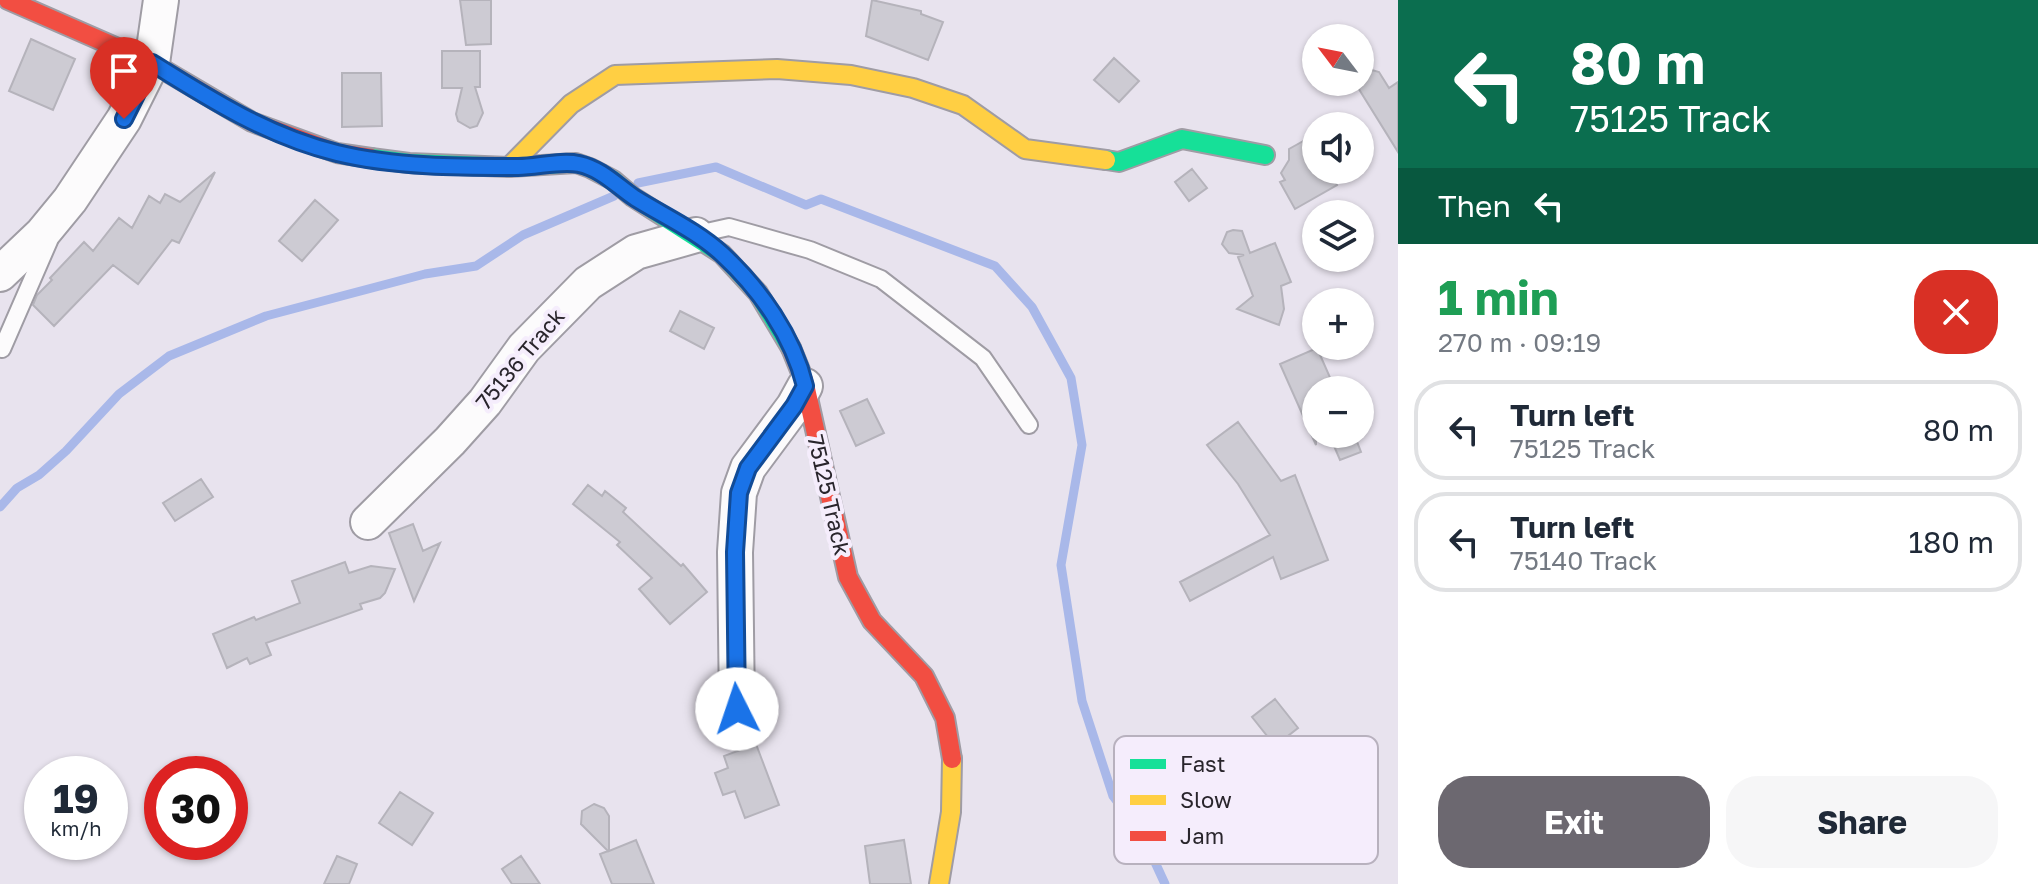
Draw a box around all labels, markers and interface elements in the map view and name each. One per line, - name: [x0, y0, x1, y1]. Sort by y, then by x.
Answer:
- north arrow: [1302, 24, 1374, 96]
- map controls: [1302, 24, 1374, 448]
- text: 80 m: [1570, 29, 1705, 96]
- icon: left: [1438, 32, 1542, 136]
- pin: [90, 37, 158, 119]
- icon: arrive: [102, 49, 146, 93]
- text: 75125 Track: [1570, 97, 1771, 140]
- button: sound: [1302, 112, 1374, 184]
- icon: left: [1527, 184, 1571, 228]
- text: Then: [1438, 188, 1511, 224]
- button: layers: [1302, 200, 1374, 272]
- text: 1 min: [1438, 268, 1559, 326]
- button: close: [1914, 270, 1998, 354]
- button: +: [1302, 288, 1374, 360]
- street label: 75136 Track: [470, 303, 570, 415]
- text: 270 m · 09:19: [1438, 327, 1601, 358]
- button: −: [1302, 376, 1374, 448]
- text: Turn left: [1510, 397, 1635, 433]
- icon: left: [1442, 408, 1486, 452]
- text: 80 m: [1923, 412, 1994, 448]
- street label: 75125 Track: [803, 432, 856, 558]
- text: 75125 Track: [1510, 433, 1655, 464]
- text: Turn left: [1510, 509, 1635, 545]
- icon: left: [1442, 520, 1486, 564]
- text: 180 m: [1909, 524, 1994, 560]
- text: 75140 Track: [1510, 545, 1657, 576]
- position arrow: [695, 667, 779, 751]
- legend: [1114, 736, 1378, 864]
- text: Fast: [1180, 750, 1226, 777]
- speed limit sign: 30: [144, 756, 248, 860]
- text: 19: [53, 774, 99, 822]
- button: Exit: [1438, 776, 1710, 868]
- button: Share: [1726, 776, 1998, 868]
- text: Slow: [1180, 786, 1232, 813]
- text: km/h: [51, 816, 101, 840]
- text: Jam: [1180, 822, 1224, 849]

